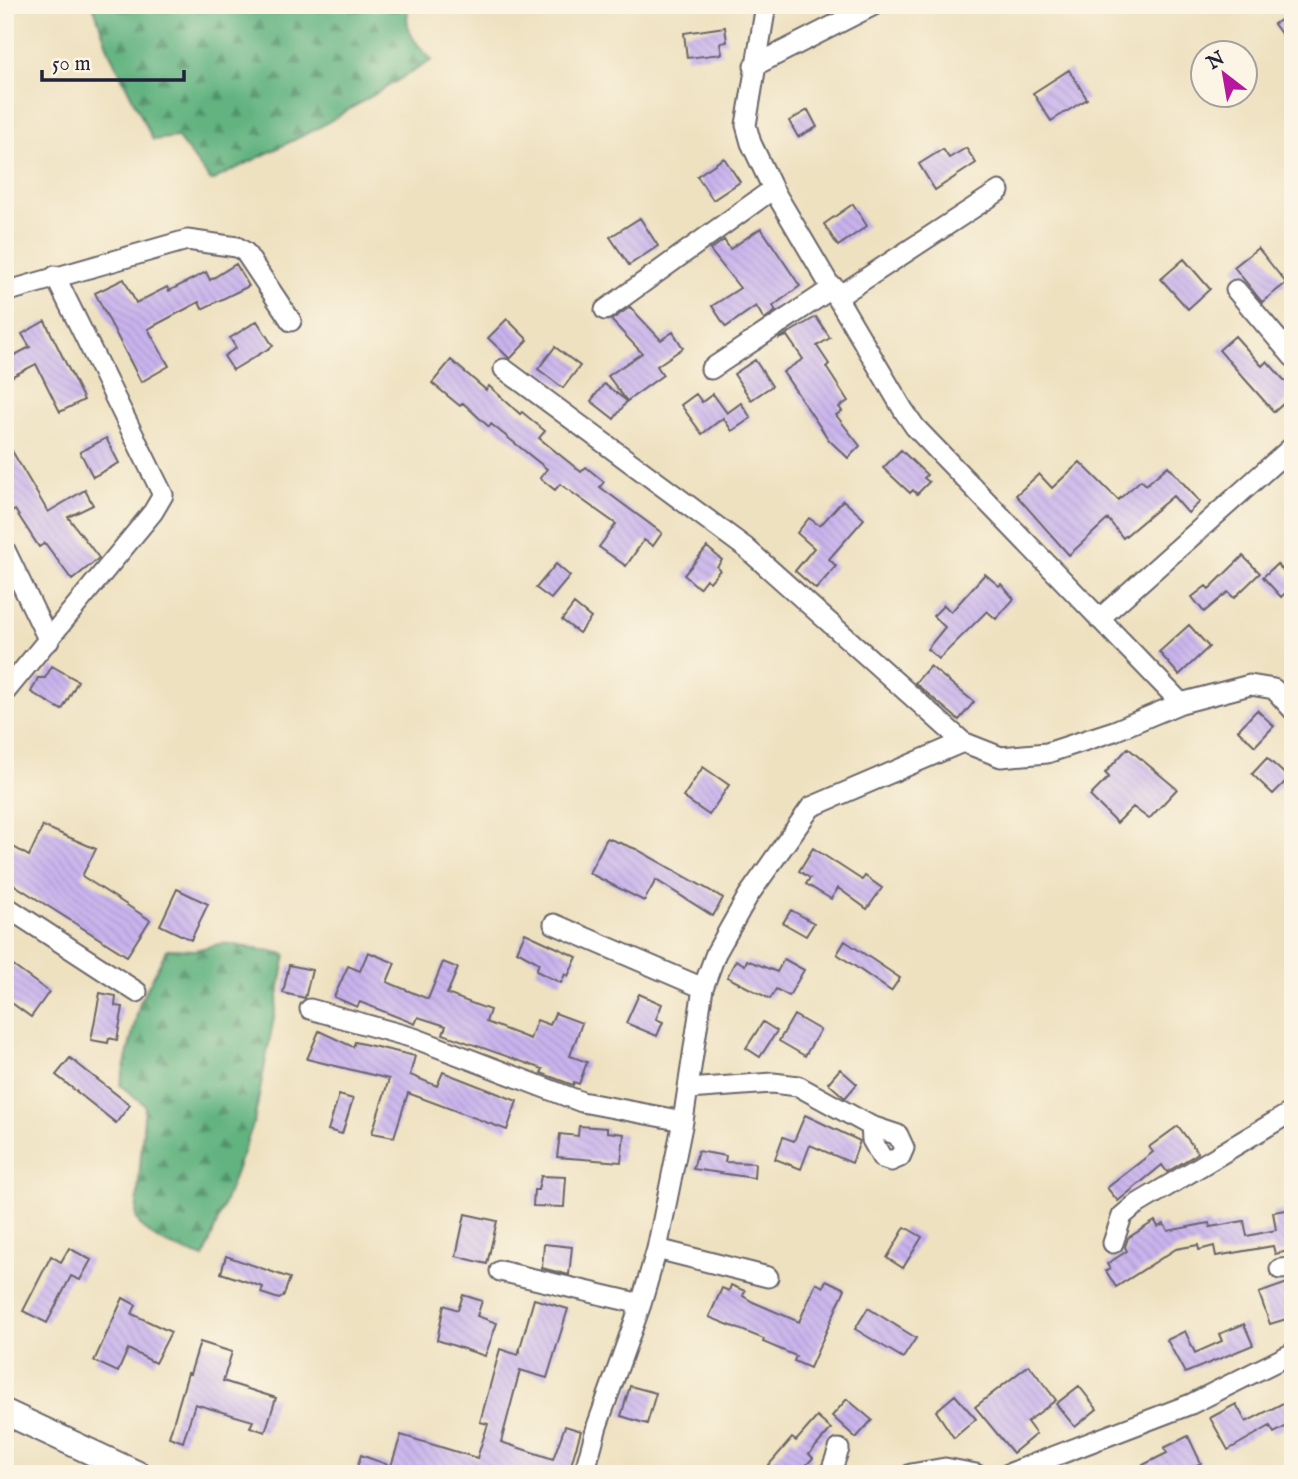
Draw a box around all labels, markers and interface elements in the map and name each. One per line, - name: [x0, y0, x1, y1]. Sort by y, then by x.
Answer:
- scale bar: [42, 38, 184, 82]
- north arrow: [1190, 38, 1260, 108]
- text: N: [1202, 46, 1230, 76]
- text: 50 m: [52, 51, 91, 78]

